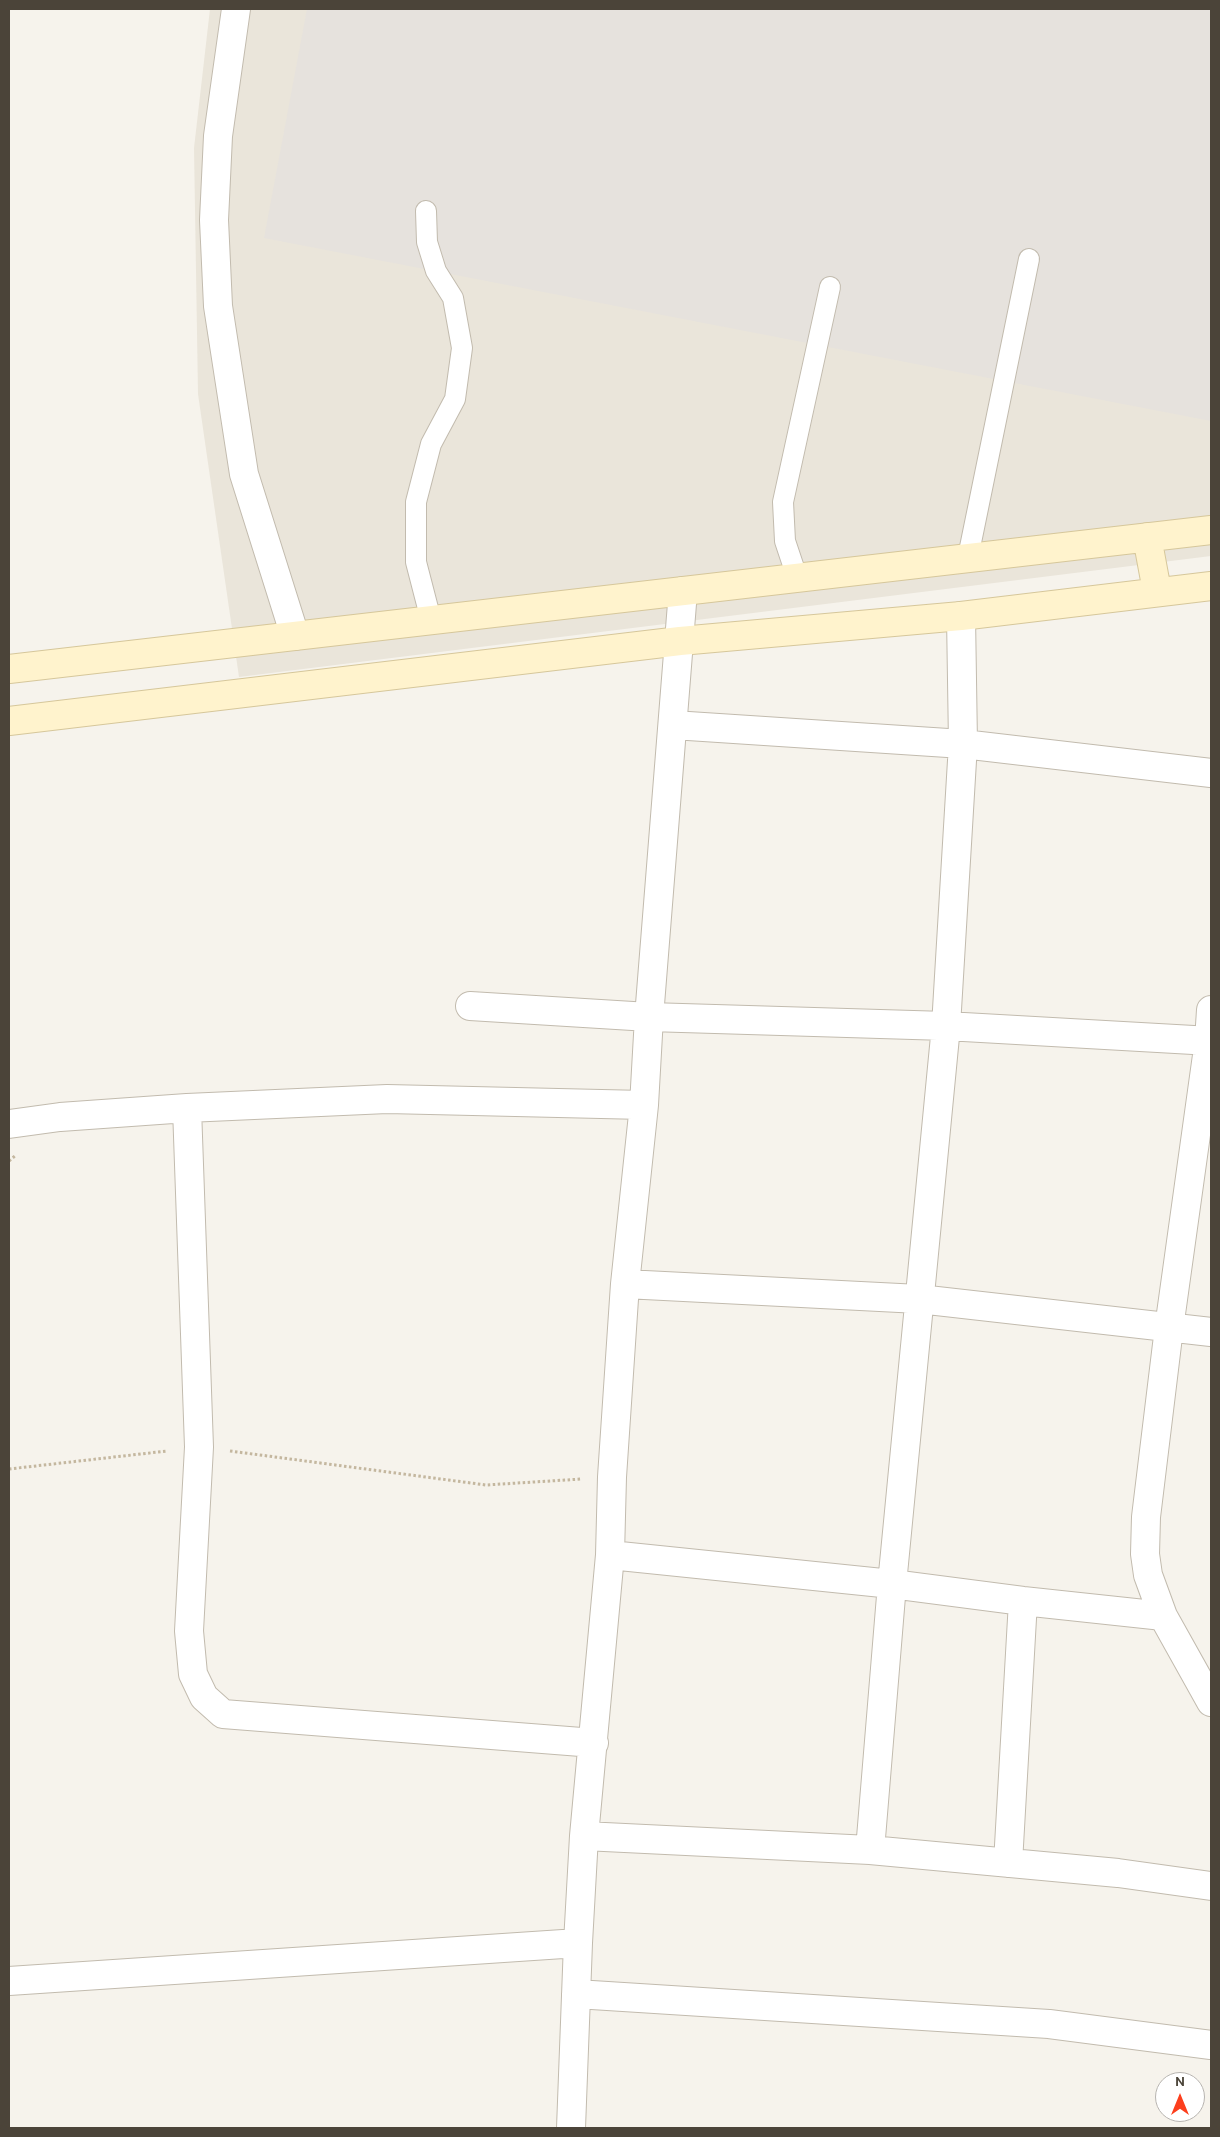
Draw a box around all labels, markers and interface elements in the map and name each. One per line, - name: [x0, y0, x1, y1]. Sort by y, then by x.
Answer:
- north arrow: [1155, 2072, 1205, 2122]
- text: N: [1175, 2074, 1185, 2091]

